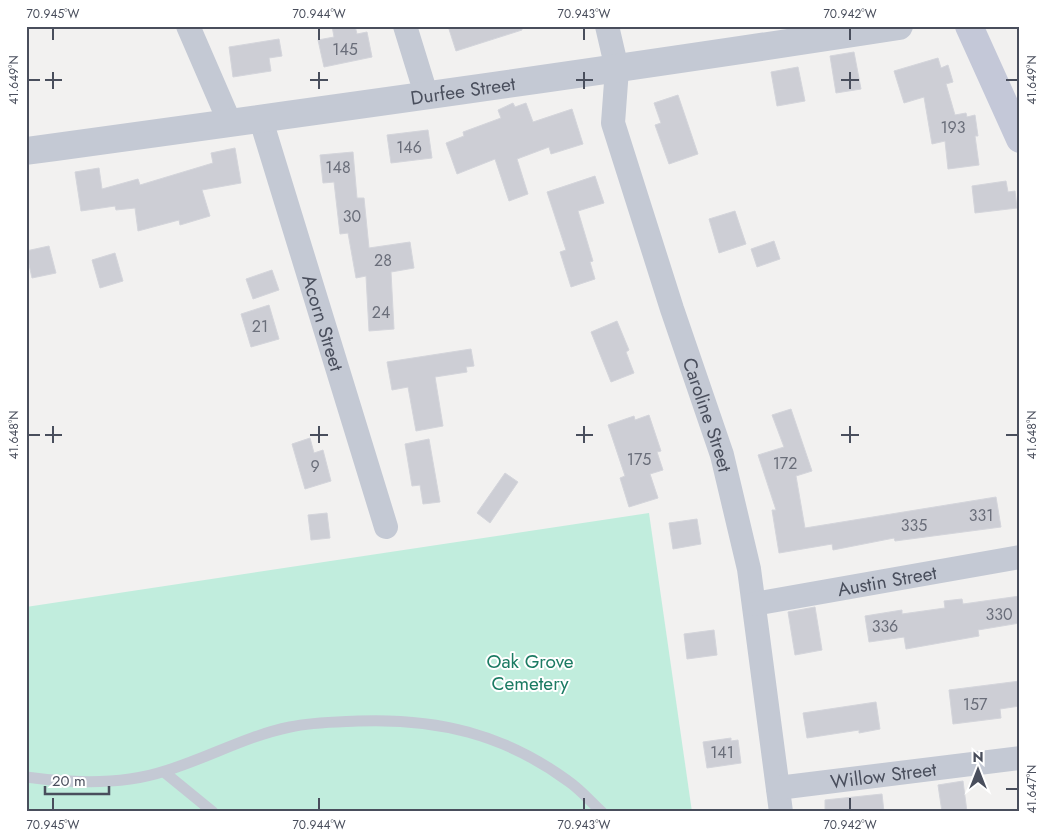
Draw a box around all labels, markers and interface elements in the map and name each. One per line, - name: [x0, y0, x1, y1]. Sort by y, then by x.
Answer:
- text: 70.945°W: [27, 5, 80, 23]
- text: 70.944°W: [292, 5, 346, 23]
- text: 70.943°W: [558, 5, 611, 23]
- text: 70.942°W: [823, 5, 877, 23]
- house number: 145: [332, 38, 358, 61]
- text: 41.649°N: [5, 55, 23, 105]
- text: 41.649°N: [1023, 55, 1041, 105]
- street label: Durfee Street: [409, 70, 517, 112]
- house number: 193: [940, 116, 966, 139]
- house number: 146: [396, 136, 422, 159]
- house number: 148: [325, 156, 351, 179]
- house number: 30: [343, 205, 361, 228]
- house number: 28: [374, 249, 392, 272]
- street label: Acorn Street: [295, 271, 350, 375]
- house number: 24: [372, 301, 390, 324]
- house number: 21: [252, 315, 268, 338]
- street label: Caroline Street: [676, 354, 739, 475]
- text: 41.648°N: [5, 410, 23, 460]
- text: 41.648°N: [1023, 410, 1041, 460]
- house number: 175: [627, 448, 651, 471]
- house number: 172: [773, 452, 797, 475]
- house number: 9: [310, 455, 320, 478]
- house number: 331: [969, 504, 993, 527]
- house number: 335: [901, 514, 927, 537]
- street label: Austin Street: [835, 559, 939, 603]
- house number: 330: [985, 603, 1013, 626]
- house number: 336: [872, 615, 898, 638]
- park label: Oak Grove Cemetery: [486, 648, 574, 697]
- house number: 157: [963, 693, 988, 716]
- house number: 141: [710, 741, 734, 764]
- north arrow: [954, 746, 1004, 796]
- text: N: [972, 747, 984, 767]
- street label: Willow Street: [829, 755, 938, 795]
- scale bar: [45, 763, 109, 795]
- text: 41.647°N: [1023, 765, 1041, 813]
- text: 20 m: [52, 770, 86, 792]
- text: 70.945°W: [27, 816, 80, 834]
- text: 70.944°W: [292, 816, 346, 834]
- text: 70.943°W: [558, 816, 611, 834]
- text: 70.942°W: [823, 816, 877, 834]

